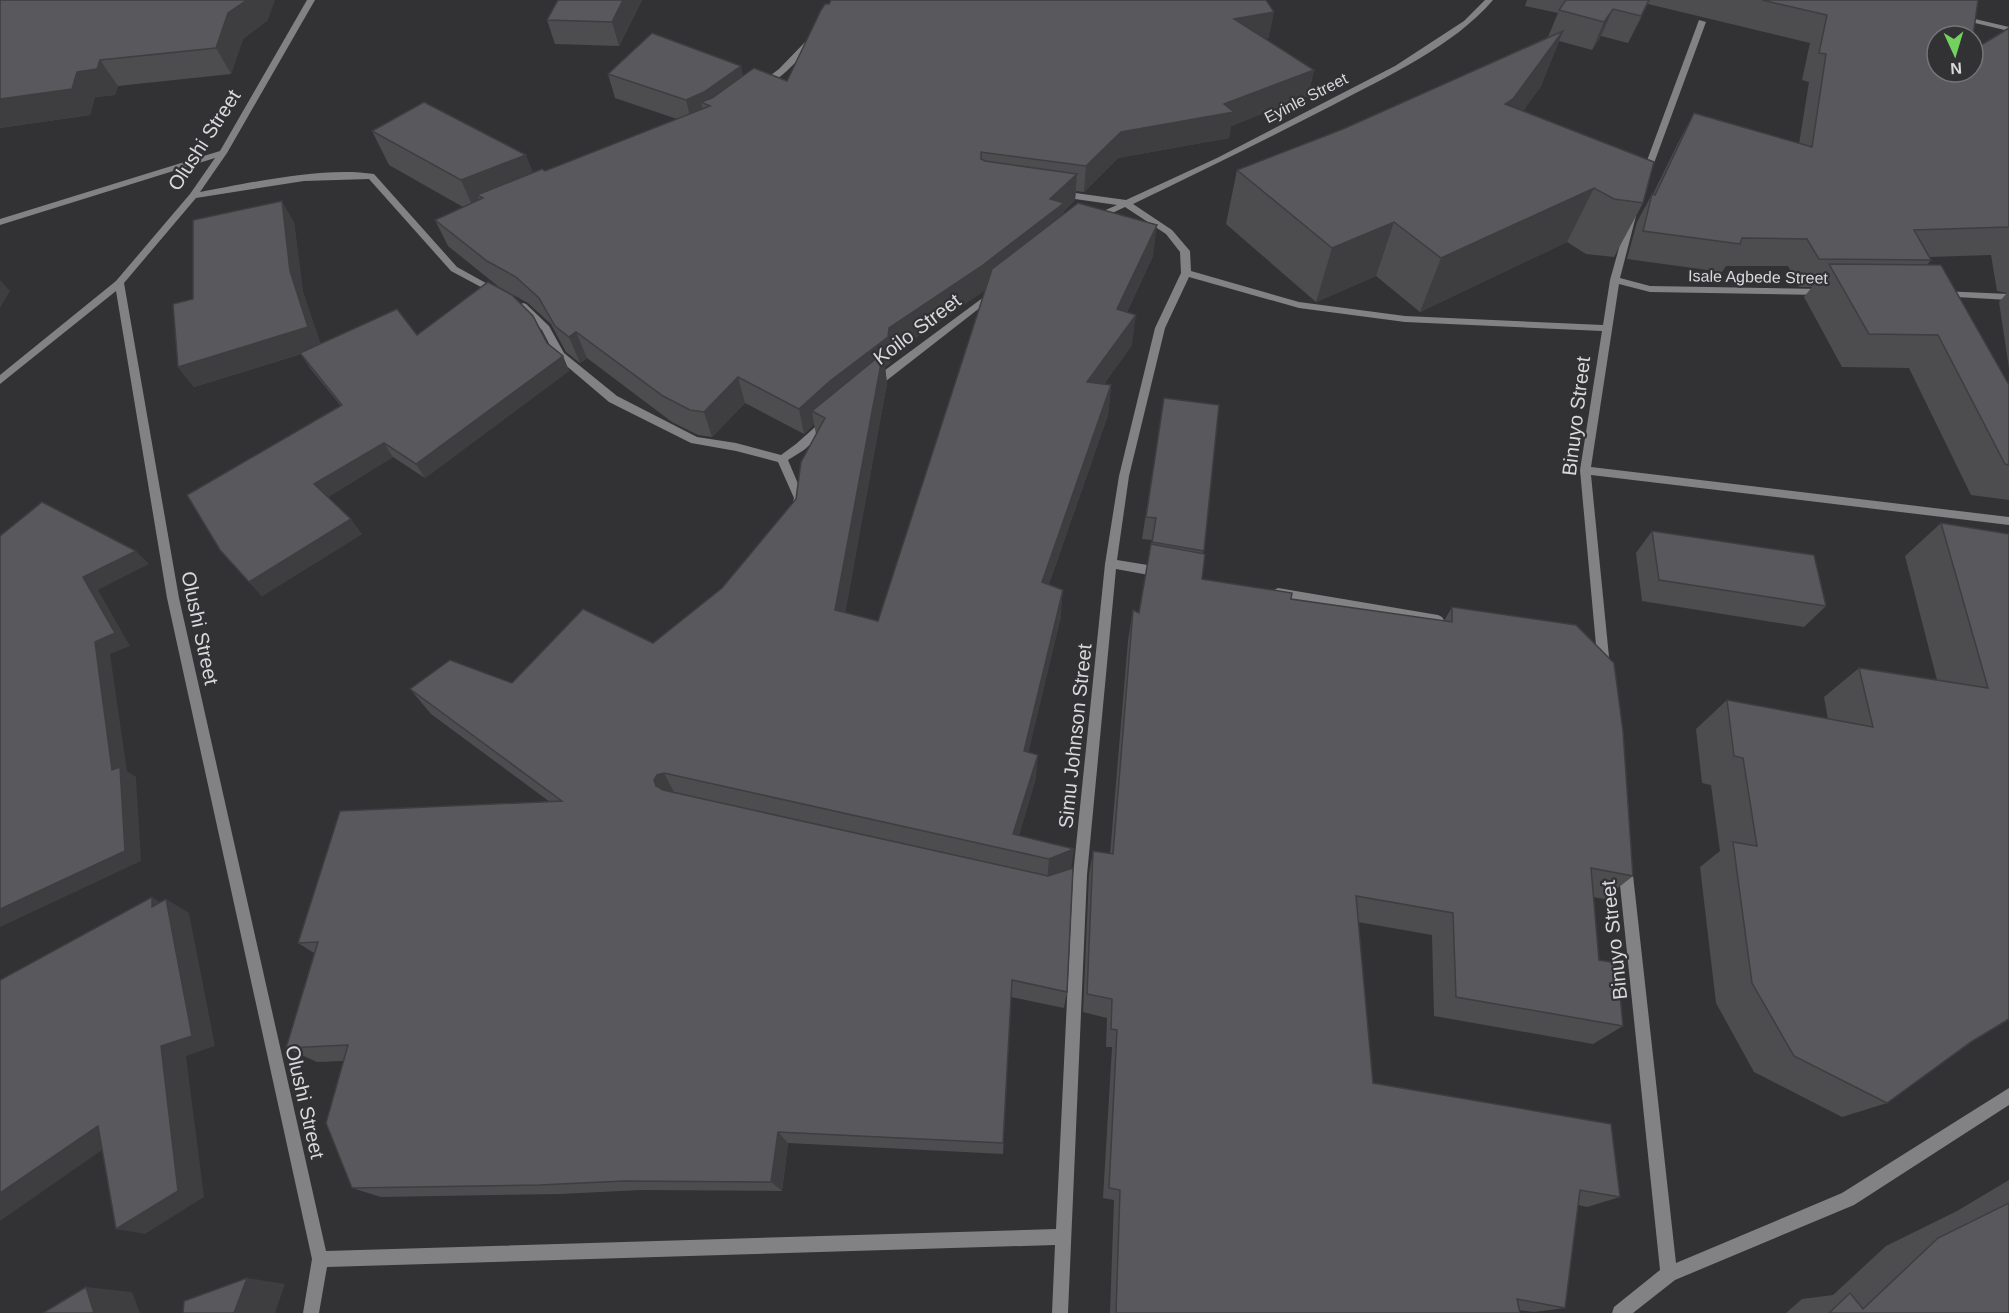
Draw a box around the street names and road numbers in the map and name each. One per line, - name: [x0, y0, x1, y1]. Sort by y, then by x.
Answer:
- street label: Eyinle Street: [1262, 70, 1351, 126]
- street label: Olushi Street: [163, 85, 245, 194]
- street label: Isale Agbede Street: [1688, 267, 1829, 287]
- street label: Koilo Street: [869, 289, 965, 369]
- street label: Binuyo Street: [1558, 355, 1594, 477]
- street label: Olushi Street: [177, 569, 223, 687]
- street label: Simu Johnson Street: [1054, 642, 1096, 829]
- street label: Binuyo Street: [1597, 879, 1631, 1001]
- street label: Olushi Street: [281, 1043, 329, 1161]

